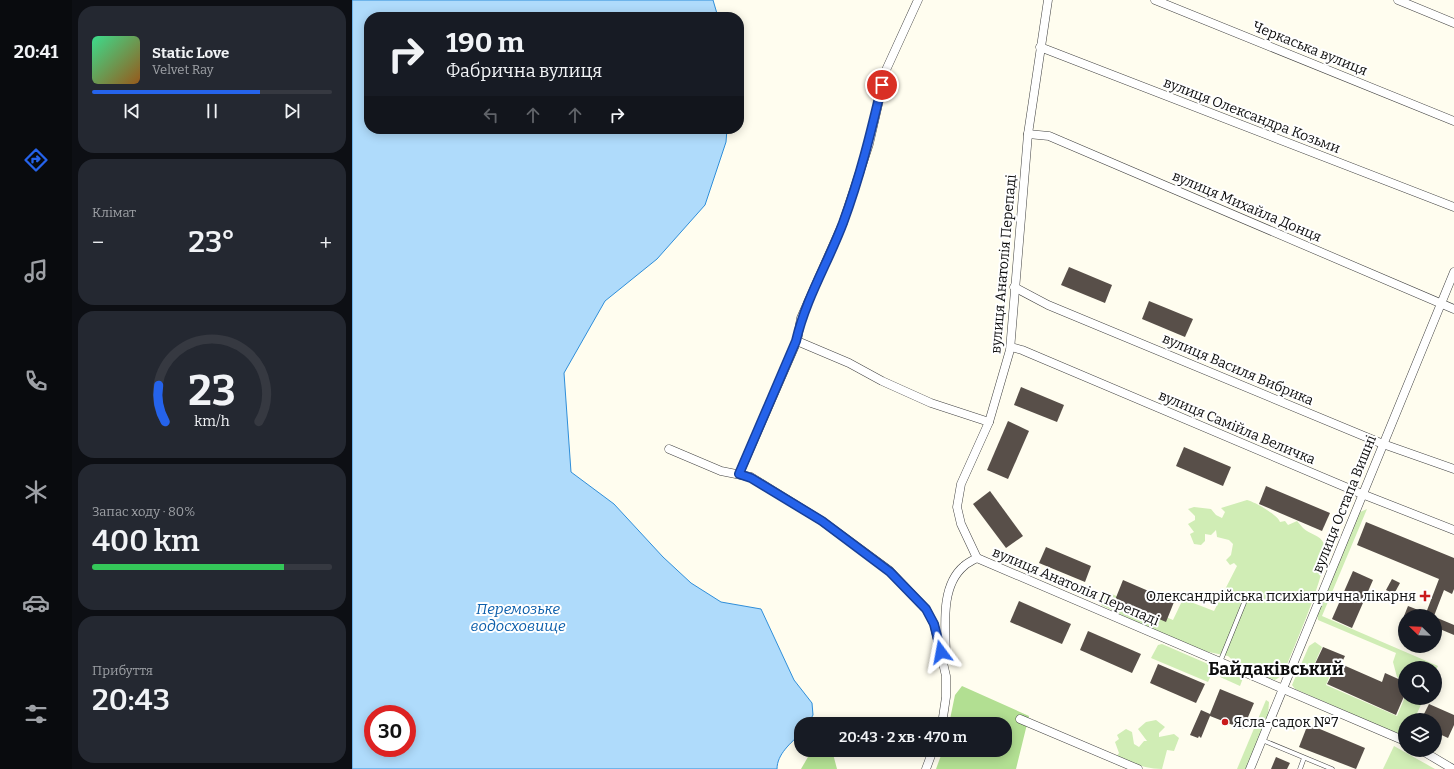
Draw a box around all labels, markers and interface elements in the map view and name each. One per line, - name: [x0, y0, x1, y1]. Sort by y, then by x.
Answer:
- street label: Черкаська вулиця: [1250, 18, 1370, 79]
- text: 190 m: [446, 26, 524, 59]
- icon: right: [380, 28, 432, 80]
- text: 20:41: [14, 41, 58, 63]
- text: Static Love: [152, 44, 229, 62]
- text: Фабрична вулиця: [446, 60, 602, 82]
- text: Velvet Ray: [152, 62, 214, 77]
- pin: [865, 68, 899, 102]
- icon: arrive: [871, 74, 893, 96]
- street label: вулиця Олександра Козьми: [1161, 74, 1342, 157]
- icon: previous: [121, 100, 143, 122]
- icon: pause: [201, 100, 223, 122]
- icon: next: [281, 100, 303, 122]
- icon: left: [480, 104, 502, 126]
- icon: ahead: [522, 104, 544, 126]
- icon: ahead: [564, 104, 586, 126]
- icon: right: [606, 104, 628, 126]
- icon: directions: [22, 146, 50, 174]
- street label: вулиця Михайла Донця: [1170, 167, 1324, 246]
- street label: вулиця Анатолія Перепаді: [987, 174, 1020, 354]
- text: Клімат: [92, 205, 136, 220]
- text: 23°: [188, 224, 235, 260]
- text: −: [92, 229, 104, 256]
- text: +: [319, 229, 332, 256]
- icon: music: [22, 257, 50, 285]
- street label: вулиця Василя Вибрика: [1160, 330, 1316, 409]
- text: 23: [188, 366, 236, 416]
- icon: phone: [22, 367, 50, 395]
- street label: вулиця Самійла Величка: [1156, 387, 1318, 468]
- text: km/h: [194, 413, 230, 430]
- street label: вулиця Остапа Вишні: [1309, 433, 1380, 576]
- icon: climate: [22, 478, 50, 506]
- text: Запас ходу · 80%: [92, 504, 195, 519]
- text: 400 km: [92, 523, 200, 559]
- street label: вулиця Анатолія Перепаді: [990, 544, 1162, 629]
- place label: Олександрійська психіатрична лікарня: [1146, 588, 1416, 605]
- icon: car: [22, 589, 50, 617]
- marker: Олександрійська психіатрична лікарня: [1419, 590, 1431, 602]
- water label: Перемозьке водосховище: [470, 600, 566, 635]
- north arrow: [1398, 609, 1442, 653]
- map controls: [1398, 609, 1442, 757]
- position arrow: [920, 631, 962, 673]
- district label: Байдаківський: [1208, 658, 1344, 680]
- button: search: [1398, 661, 1442, 705]
- text: Прибуття: [92, 663, 153, 678]
- text: 20:43: [92, 682, 170, 718]
- icon: filters: [22, 700, 50, 728]
- speed limit sign: 30: [364, 705, 416, 757]
- button: layers: [1398, 713, 1442, 757]
- place label: Ясла-садок №7: [1233, 714, 1338, 731]
- marker: Ясла-садок №7: [1220, 717, 1230, 727]
- text: 20:43 · 2 хв · 470 m: [839, 728, 967, 746]

